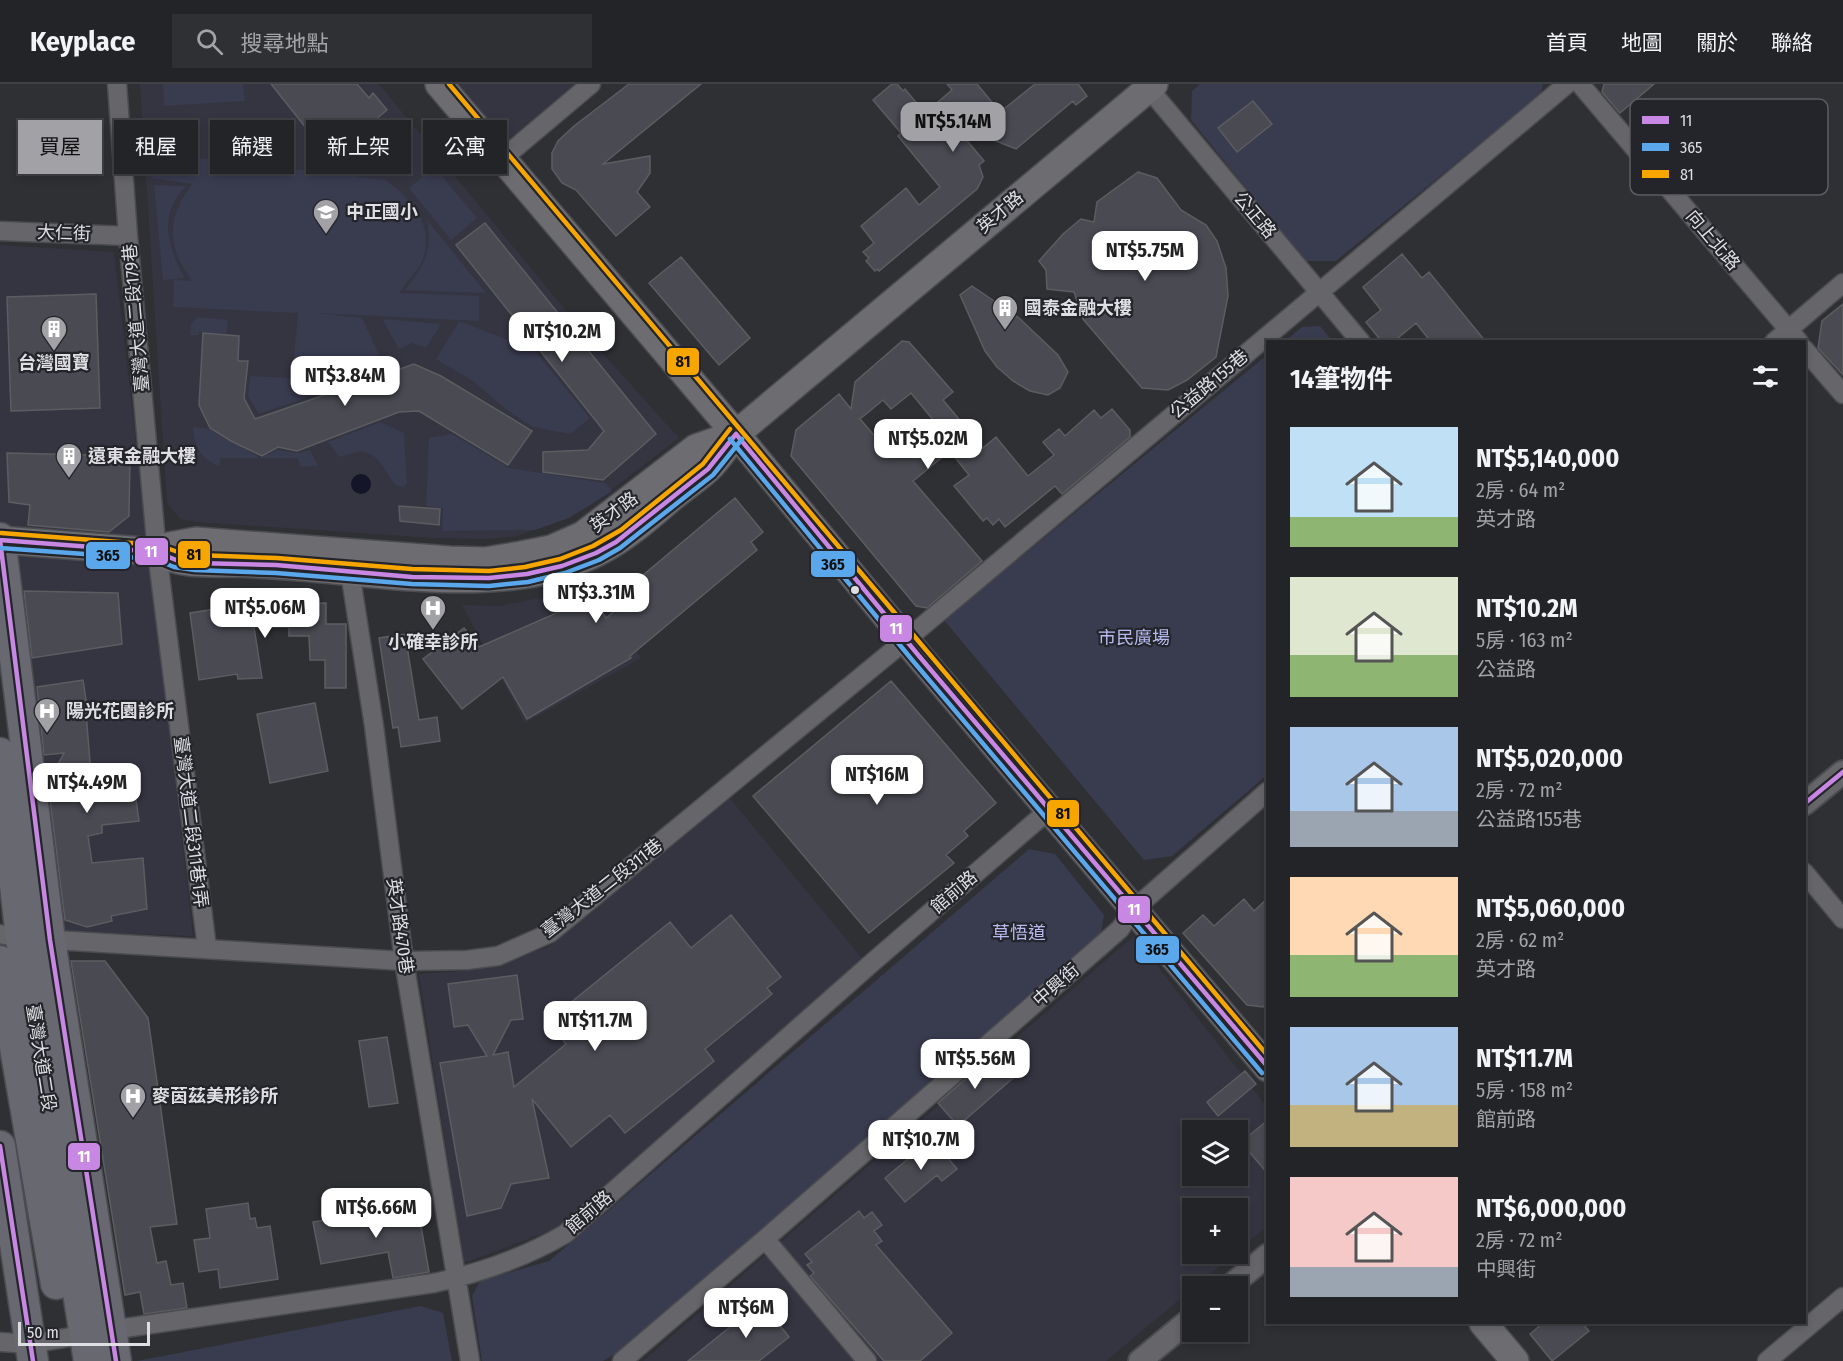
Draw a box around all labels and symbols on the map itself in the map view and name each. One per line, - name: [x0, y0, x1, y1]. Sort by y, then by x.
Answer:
- legend: [1630, 99, 1828, 195]
- pin: NT$5.14M: [891, 102, 1015, 153]
- text: 11: [1680, 111, 1692, 130]
- text: 365: [1680, 138, 1702, 157]
- text: 81: [1680, 165, 1694, 184]
- street label: 英才路: [972, 186, 1028, 238]
- street label: 公正路: [1229, 187, 1281, 243]
- school or university icon: 中正國小: [311, 197, 341, 235]
- place label: 中正國小: [346, 201, 418, 223]
- street label: 向上北路: [1681, 205, 1745, 275]
- street label: 大仁街: [37, 221, 91, 245]
- pin: NT$5.75M: [1083, 231, 1207, 282]
- street label: 臺灣大道二段179巷: [119, 243, 153, 393]
- building icon: 國泰金融大樓: [990, 293, 1020, 331]
- place label: 國泰金融大樓: [1024, 297, 1132, 319]
- pin: NT$10.2M: [500, 312, 624, 363]
- building icon: 台灣國寶: [39, 314, 69, 352]
- street label: 公益路155巷: [1165, 345, 1253, 423]
- line badge: 81: [666, 347, 700, 376]
- place label: 台灣國寶: [18, 352, 90, 374]
- text: 81: [676, 352, 690, 371]
- pin: NT$3.84M: [283, 356, 407, 407]
- pin: NT$5.02M: [866, 419, 990, 470]
- building icon: 遠東金融大樓: [54, 441, 84, 479]
- place label: 遠東金融大樓: [88, 445, 196, 467]
- street label: 英才路: [586, 487, 642, 537]
- line badge: 11: [134, 537, 169, 566]
- line badge: 81: [177, 540, 211, 569]
- line badge: 365: [85, 541, 131, 570]
- text: 11: [144, 542, 158, 561]
- text: 81: [187, 545, 201, 564]
- text: 365: [95, 546, 120, 565]
- line badge: 365: [810, 550, 856, 578]
- text: 365: [820, 555, 845, 574]
- pin: NT$3.31M: [534, 573, 658, 624]
- unlabelled marker: [849, 584, 861, 596]
- pin: NT$5.06M: [203, 588, 327, 639]
- hospital icon: 小確幸診所: [418, 593, 448, 631]
- line badge: 11: [879, 614, 913, 643]
- text: 11: [889, 619, 903, 638]
- park label: 市民廣場: [1098, 627, 1170, 649]
- place label: 小確幸診所: [388, 631, 478, 653]
- hospital icon: 陽光花園診所: [32, 696, 62, 734]
- place label: 陽光花園診所: [66, 700, 174, 722]
- street label: 臺灣大道二段311巷1弄: [170, 735, 212, 909]
- pin: NT$16M: [828, 755, 926, 806]
- pin: NT$4.49M: [25, 763, 149, 814]
- line badge: 81: [1046, 799, 1080, 828]
- text: 81: [1056, 804, 1070, 823]
- street label: 臺灣大道二段311巷: [537, 834, 667, 942]
- street label: 館前路: [926, 866, 982, 918]
- street label: 英才路470巷: [382, 877, 418, 975]
- line badge: 11: [1117, 895, 1151, 924]
- text: 11: [1127, 900, 1141, 919]
- park label: 草悟道: [992, 922, 1046, 944]
- line badge: 365: [1135, 935, 1180, 964]
- text: 365: [1144, 940, 1169, 959]
- street label: 中興街: [1028, 959, 1084, 1011]
- pin: NT$11.7M: [533, 1001, 657, 1052]
- street label: 臺灣大道二段: [22, 1003, 60, 1113]
- pin: NT$5.56M: [913, 1039, 1037, 1090]
- hospital icon: 麥茵茲美形診所: [118, 1081, 148, 1119]
- place label: 麥茵茲美形診所: [152, 1085, 278, 1107]
- pin: NT$10.7M: [859, 1120, 983, 1171]
- line badge: 11: [67, 1142, 101, 1171]
- text: 11: [77, 1147, 91, 1166]
- street label: 館前路: [561, 1186, 617, 1238]
- pin: NT$6.66M: [314, 1188, 438, 1239]
- pin: NT$6M: [704, 1288, 788, 1339]
- scale bar: [18, 1319, 150, 1346]

